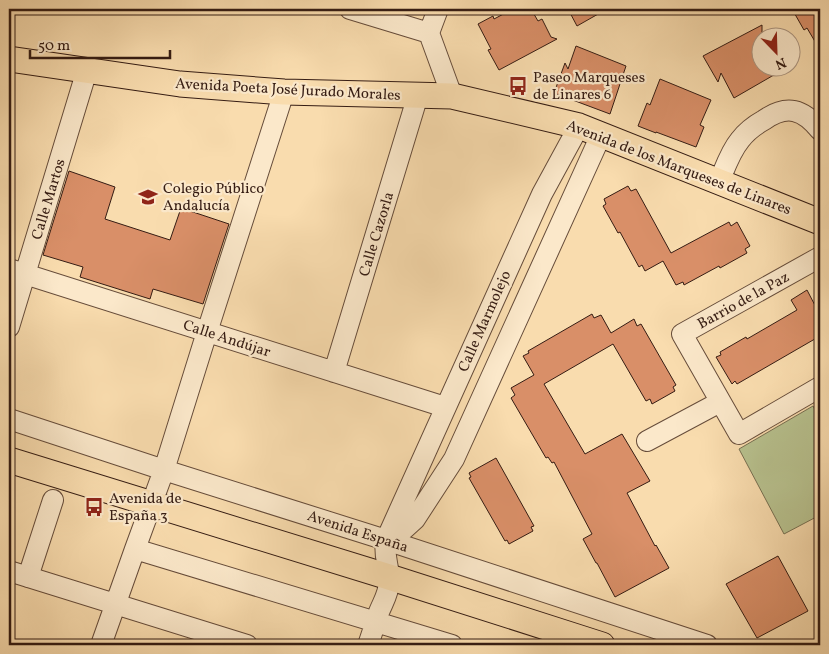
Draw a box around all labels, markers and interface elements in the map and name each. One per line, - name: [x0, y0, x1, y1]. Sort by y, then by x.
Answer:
- scale bar: [30, 28, 170, 60]
- north arrow: [752, 28, 802, 78]
- text: 50 m: [38, 36, 70, 57]
- text: N: [772, 52, 789, 73]
- place label: Paseo Marqueses de Linares 6: [533, 68, 645, 106]
- street label: Avenida Poeta José Jurado Morales: [175, 74, 401, 107]
- bus stop icon: Paseo Marqueses de Linares 6: [507, 75, 529, 97]
- street label: Avenida de los Marqueses de Linares: [563, 116, 794, 221]
- street label: Calle Martos: [27, 156, 72, 242]
- place label: Colegio Público Andalucía: [163, 179, 264, 217]
- school or university icon: Colegio Público Andalucía: [137, 186, 159, 208]
- street label: Calle Cazorla: [355, 190, 400, 279]
- street label: Barrio de la Paz: [694, 267, 793, 335]
- street label: Calle Marmolejo: [454, 268, 517, 376]
- street label: Calle Andújar: [180, 315, 273, 363]
- place label: Avenida de España 3: [109, 489, 182, 527]
- bus stop icon: Avenida de España 3: [83, 496, 105, 518]
- street label: Avenida España: [304, 506, 411, 559]

